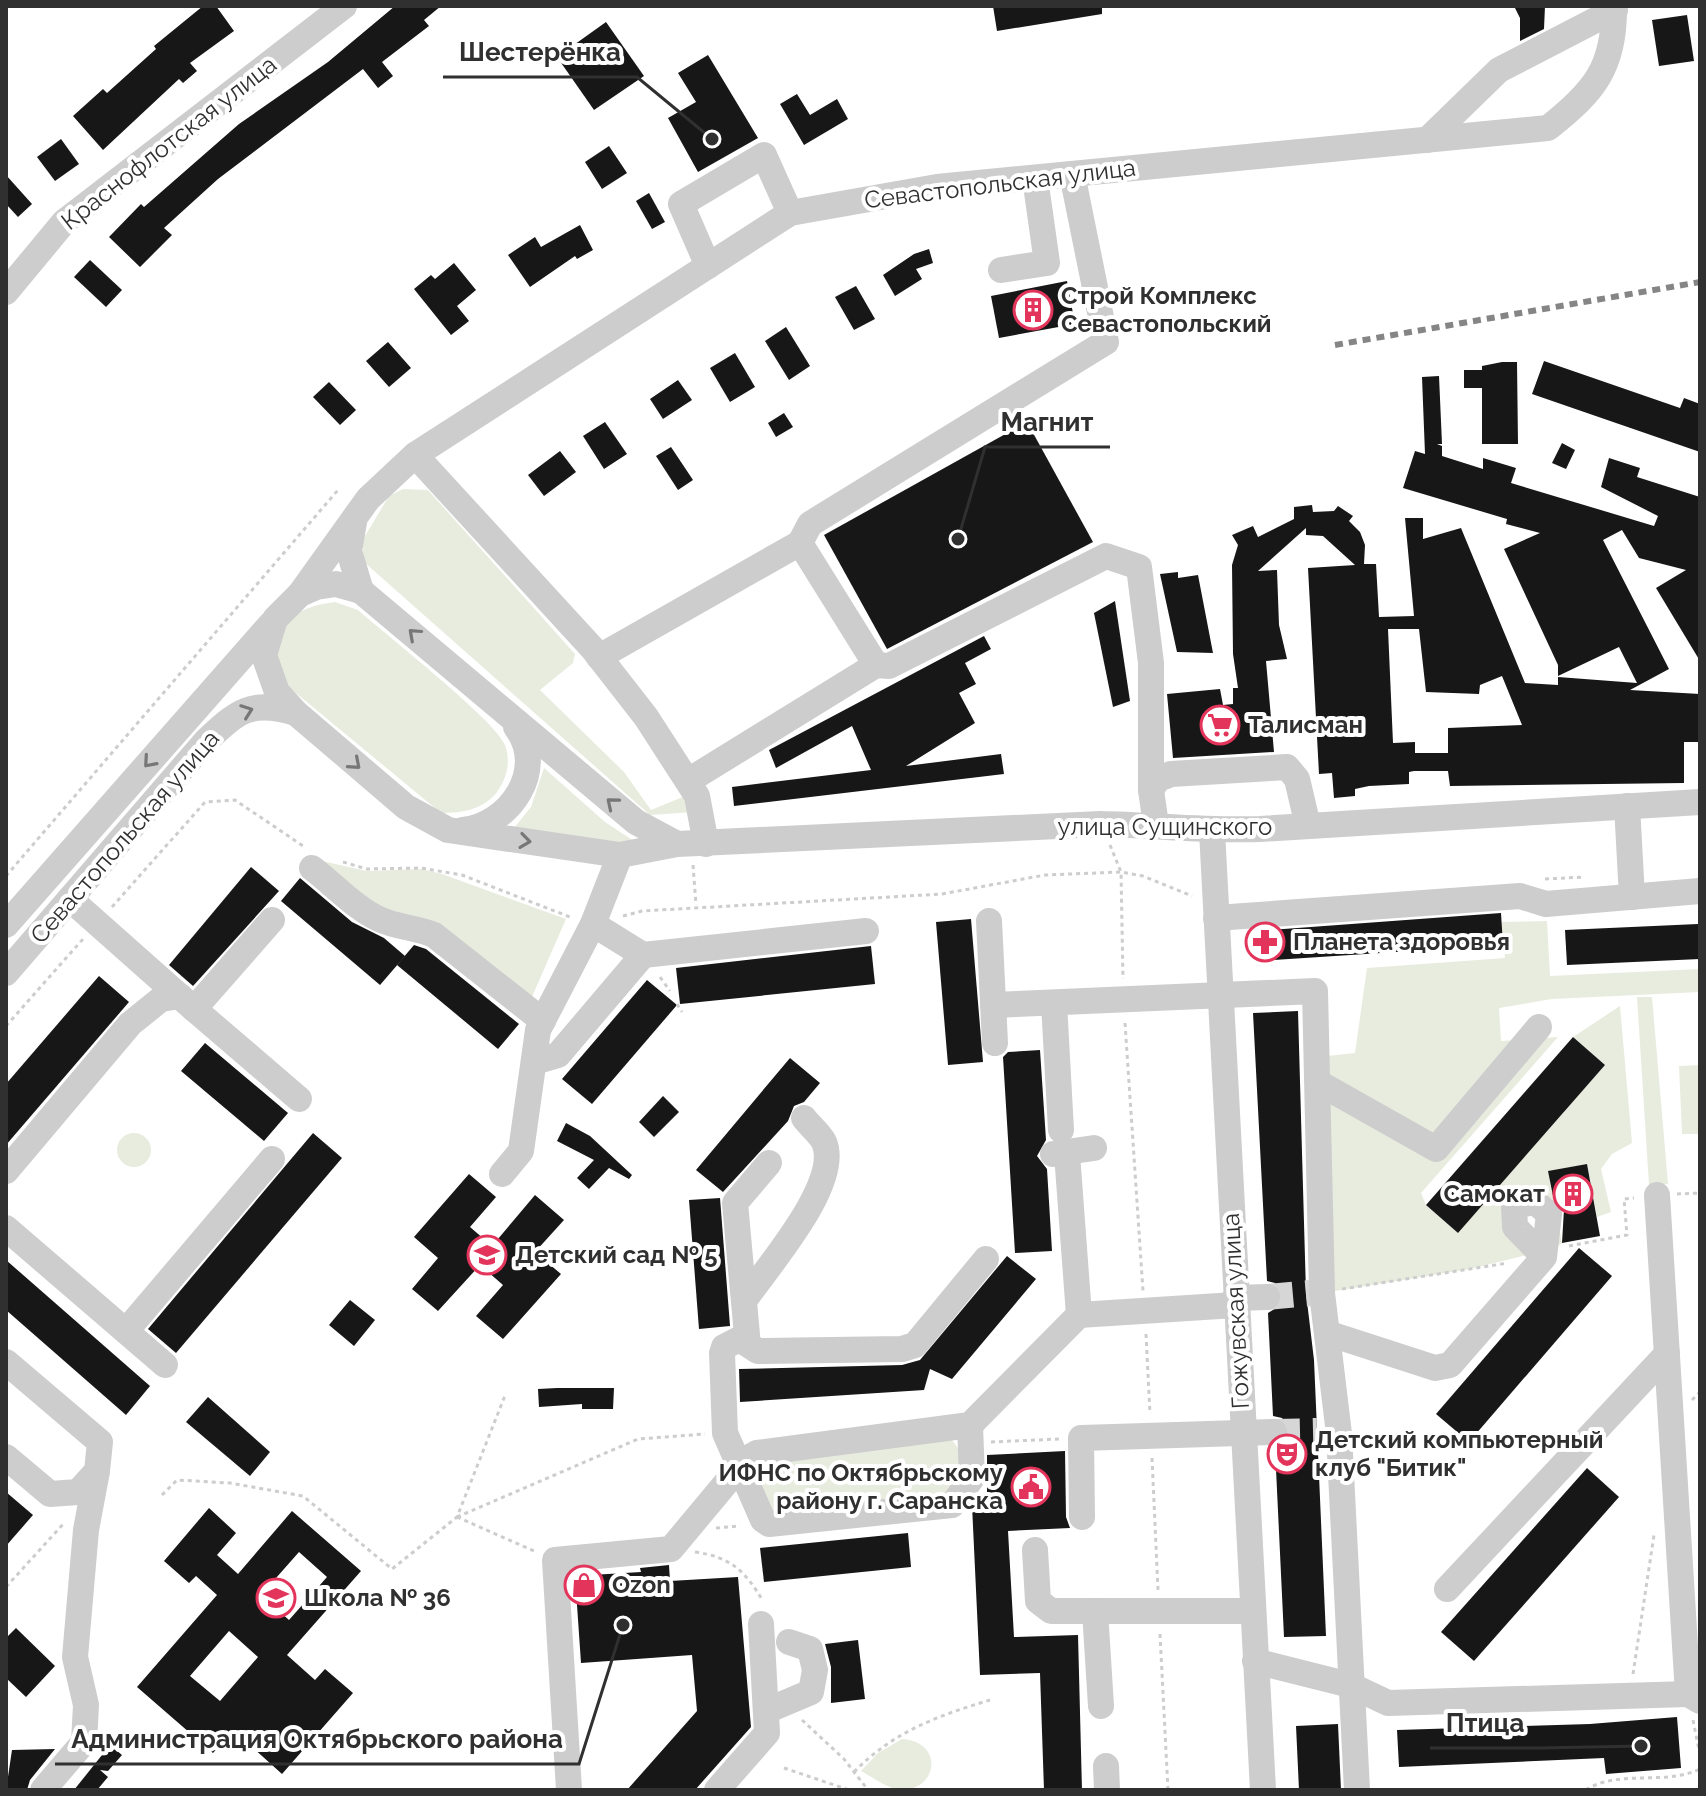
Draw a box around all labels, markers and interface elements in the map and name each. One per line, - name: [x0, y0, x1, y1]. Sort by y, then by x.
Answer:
- callout: Шестерёнка: [443, 27, 637, 77]
- text: Шестерёнка: [459, 37, 621, 67]
- street label: Краснофлотская улица: [55, 50, 282, 236]
- street label: Севастопольская улица: [863, 152, 1137, 215]
- place label: Строй Комплекс Севастопольский: [1061, 281, 1272, 338]
- building icon: Строй Комплекс Севастопольский: [1012, 289, 1054, 331]
- callout: Магнит: [985, 397, 1110, 447]
- text: Магнит: [1001, 407, 1093, 437]
- one-way arrow: [409, 629, 424, 643]
- one-way arrow: [239, 704, 253, 721]
- supermarket icon: Талисман: [1199, 704, 1241, 746]
- place label: Талисман: [1248, 710, 1363, 739]
- street label: Севастопольская улица: [24, 724, 225, 949]
- one-way arrow: [145, 752, 159, 767]
- one-way arrow: [346, 754, 361, 769]
- one-way arrow: [607, 798, 621, 813]
- street label: улица Сущинского: [1058, 812, 1272, 841]
- one-way arrow: [518, 832, 532, 849]
- pharmacy icon: Планета здоровья: [1244, 921, 1286, 963]
- place label: Планета здоровья: [1293, 927, 1510, 956]
- building icon: Самокат: [1552, 1173, 1594, 1215]
- place label: Самокат: [1444, 1179, 1545, 1208]
- street label: Гожувская улица: [1216, 1212, 1255, 1410]
- school or university icon: Детский сад № 5: [466, 1234, 508, 1276]
- place label: Детский сад № 5: [515, 1240, 718, 1269]
- place label: Детский компьютерный клуб "Битик": [1315, 1425, 1603, 1482]
- theatre icon: Детский компьютерный клуб "Битик": [1266, 1433, 1308, 1475]
- place label: ИФНС по Октябрьскому району г. Саранска: [718, 1458, 1003, 1515]
- public building icon: ИФНС по Октябрьскому району г. Саранска: [1010, 1466, 1052, 1508]
- shop icon: Ozon: [563, 1564, 605, 1606]
- place label: Ozon: [612, 1570, 671, 1599]
- school or university icon: Школа № 36: [255, 1577, 297, 1619]
- place label: Школа № 36: [304, 1583, 451, 1612]
- callout: Птица: [1430, 1698, 1540, 1748]
- text: Птица: [1446, 1708, 1524, 1738]
- callout: Администрация Октябрьского района: [55, 1714, 579, 1764]
- text: Администрация Октябрьского района: [71, 1724, 563, 1754]

